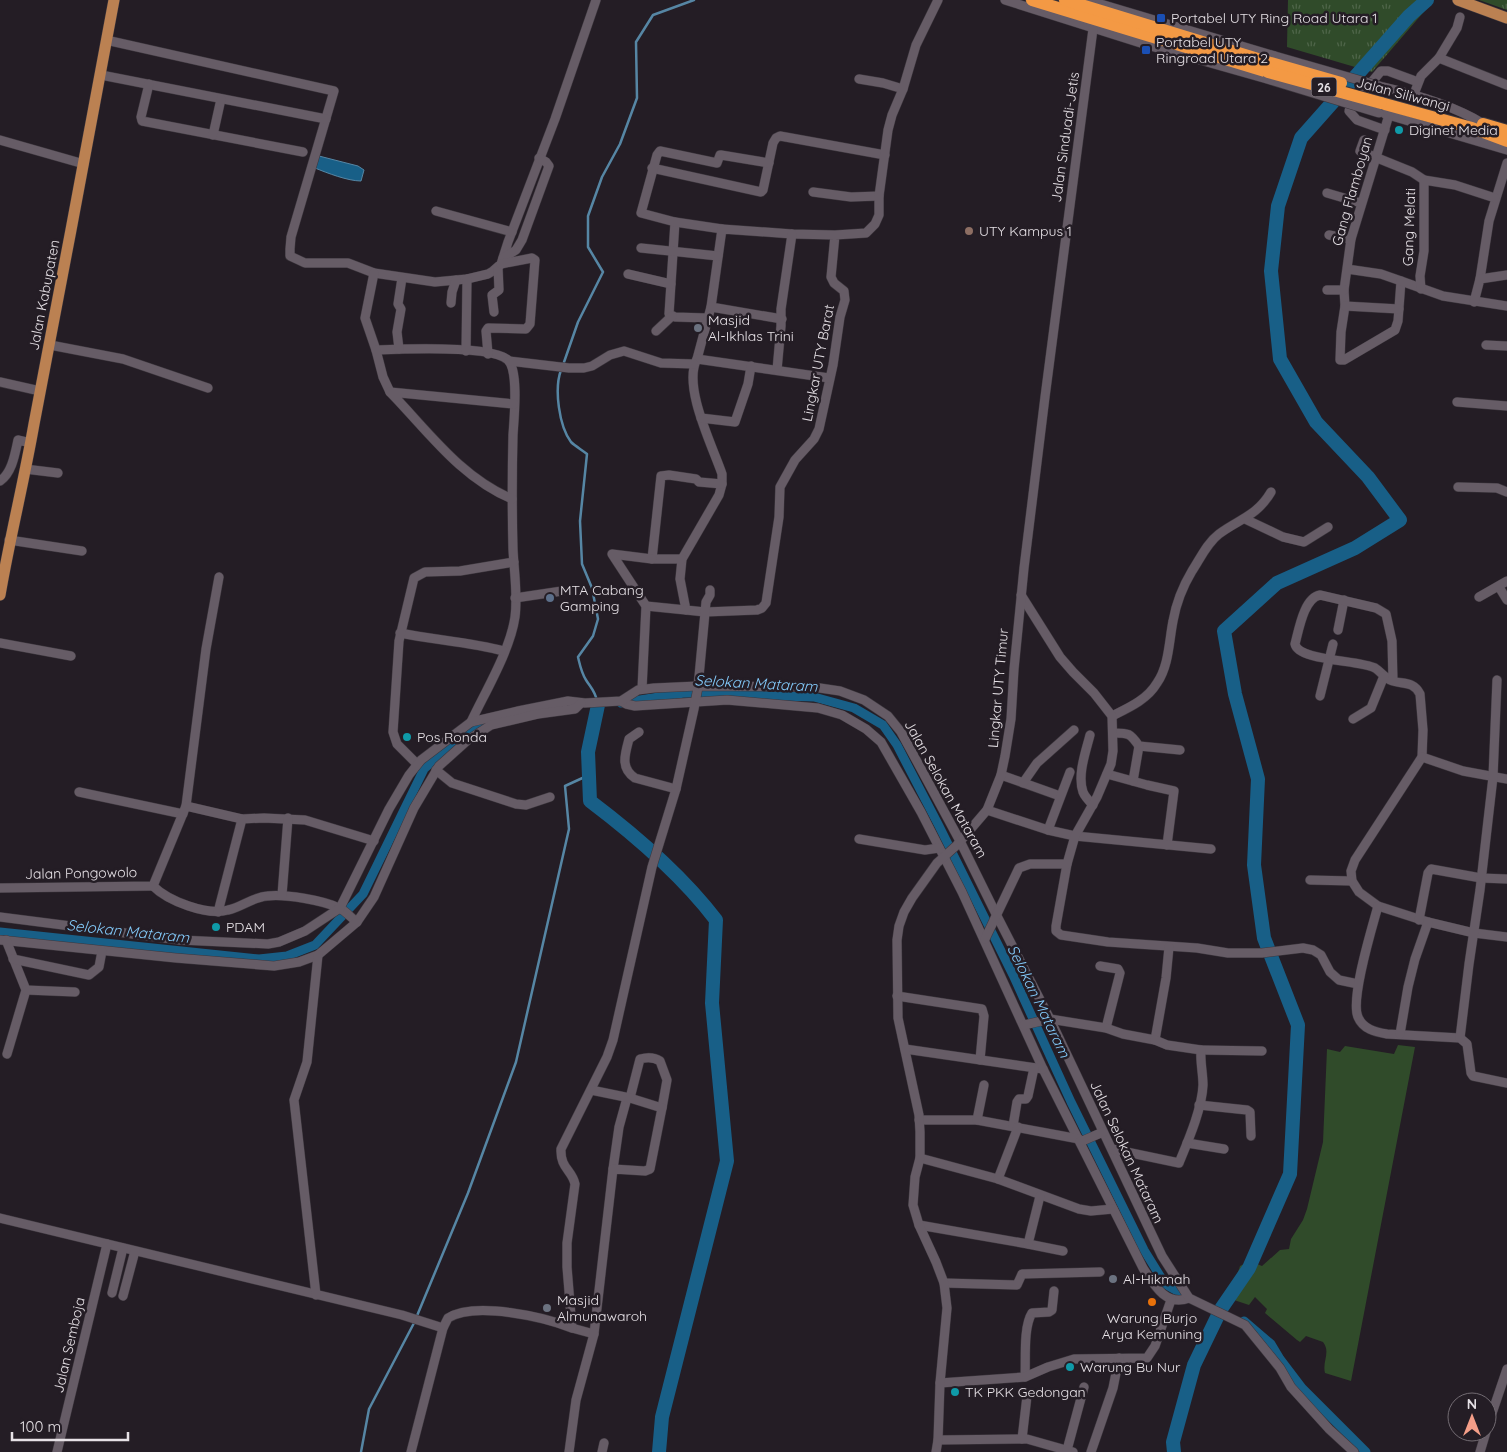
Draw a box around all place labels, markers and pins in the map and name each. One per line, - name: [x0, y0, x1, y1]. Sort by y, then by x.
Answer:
- place label: Portabel UTY Ring Road Utara 1: [1171, 9, 1377, 27]
- marker: Portabel UTY Ring Road Utara 1: [1155, 12, 1167, 24]
- place label: Portabel UTY Ringroad Utara 2: [1156, 33, 1268, 67]
- marker: Portabel UTY Ringroad Utara 2: [1140, 44, 1152, 56]
- place label: Diginet Media: [1409, 121, 1498, 139]
- marker: Diginet Media: [1393, 124, 1405, 136]
- place label: UTY Kampus 1: [979, 222, 1072, 240]
- marker: UTY Kampus 1: [963, 225, 975, 237]
- place label: Masjid Al-Ikhlas Trini: [708, 311, 794, 345]
- marker: Masjid Al-Ikhlas Trini: [692, 322, 704, 334]
- place label: MTA Cabang Gamping: [560, 581, 644, 615]
- marker: MTA Cabang Gamping: [544, 592, 556, 604]
- place label: Pos Ronda: [417, 728, 487, 746]
- marker: Pos Ronda: [401, 731, 413, 743]
- place label: PDAM: [226, 918, 265, 936]
- marker: PDAM: [210, 921, 222, 933]
- place label: Al-Hikmah: [1123, 1270, 1191, 1288]
- marker: Al-Hikmah: [1107, 1273, 1119, 1285]
- place label: Masjid Almunawaroh: [557, 1291, 647, 1325]
- marker: Warung Burjo Arya Kemuning: [1146, 1296, 1158, 1308]
- marker: Masjid Almunawaroh: [541, 1302, 553, 1314]
- place label: Warung Burjo Arya Kemuning: [1102, 1309, 1202, 1343]
- place label: Warung Bu Nur: [1080, 1358, 1181, 1376]
- marker: Warung Bu Nur: [1064, 1361, 1076, 1373]
- place label: TK PKK Gedongan: [965, 1383, 1086, 1401]
- marker: TK PKK Gedongan: [949, 1386, 961, 1398]

